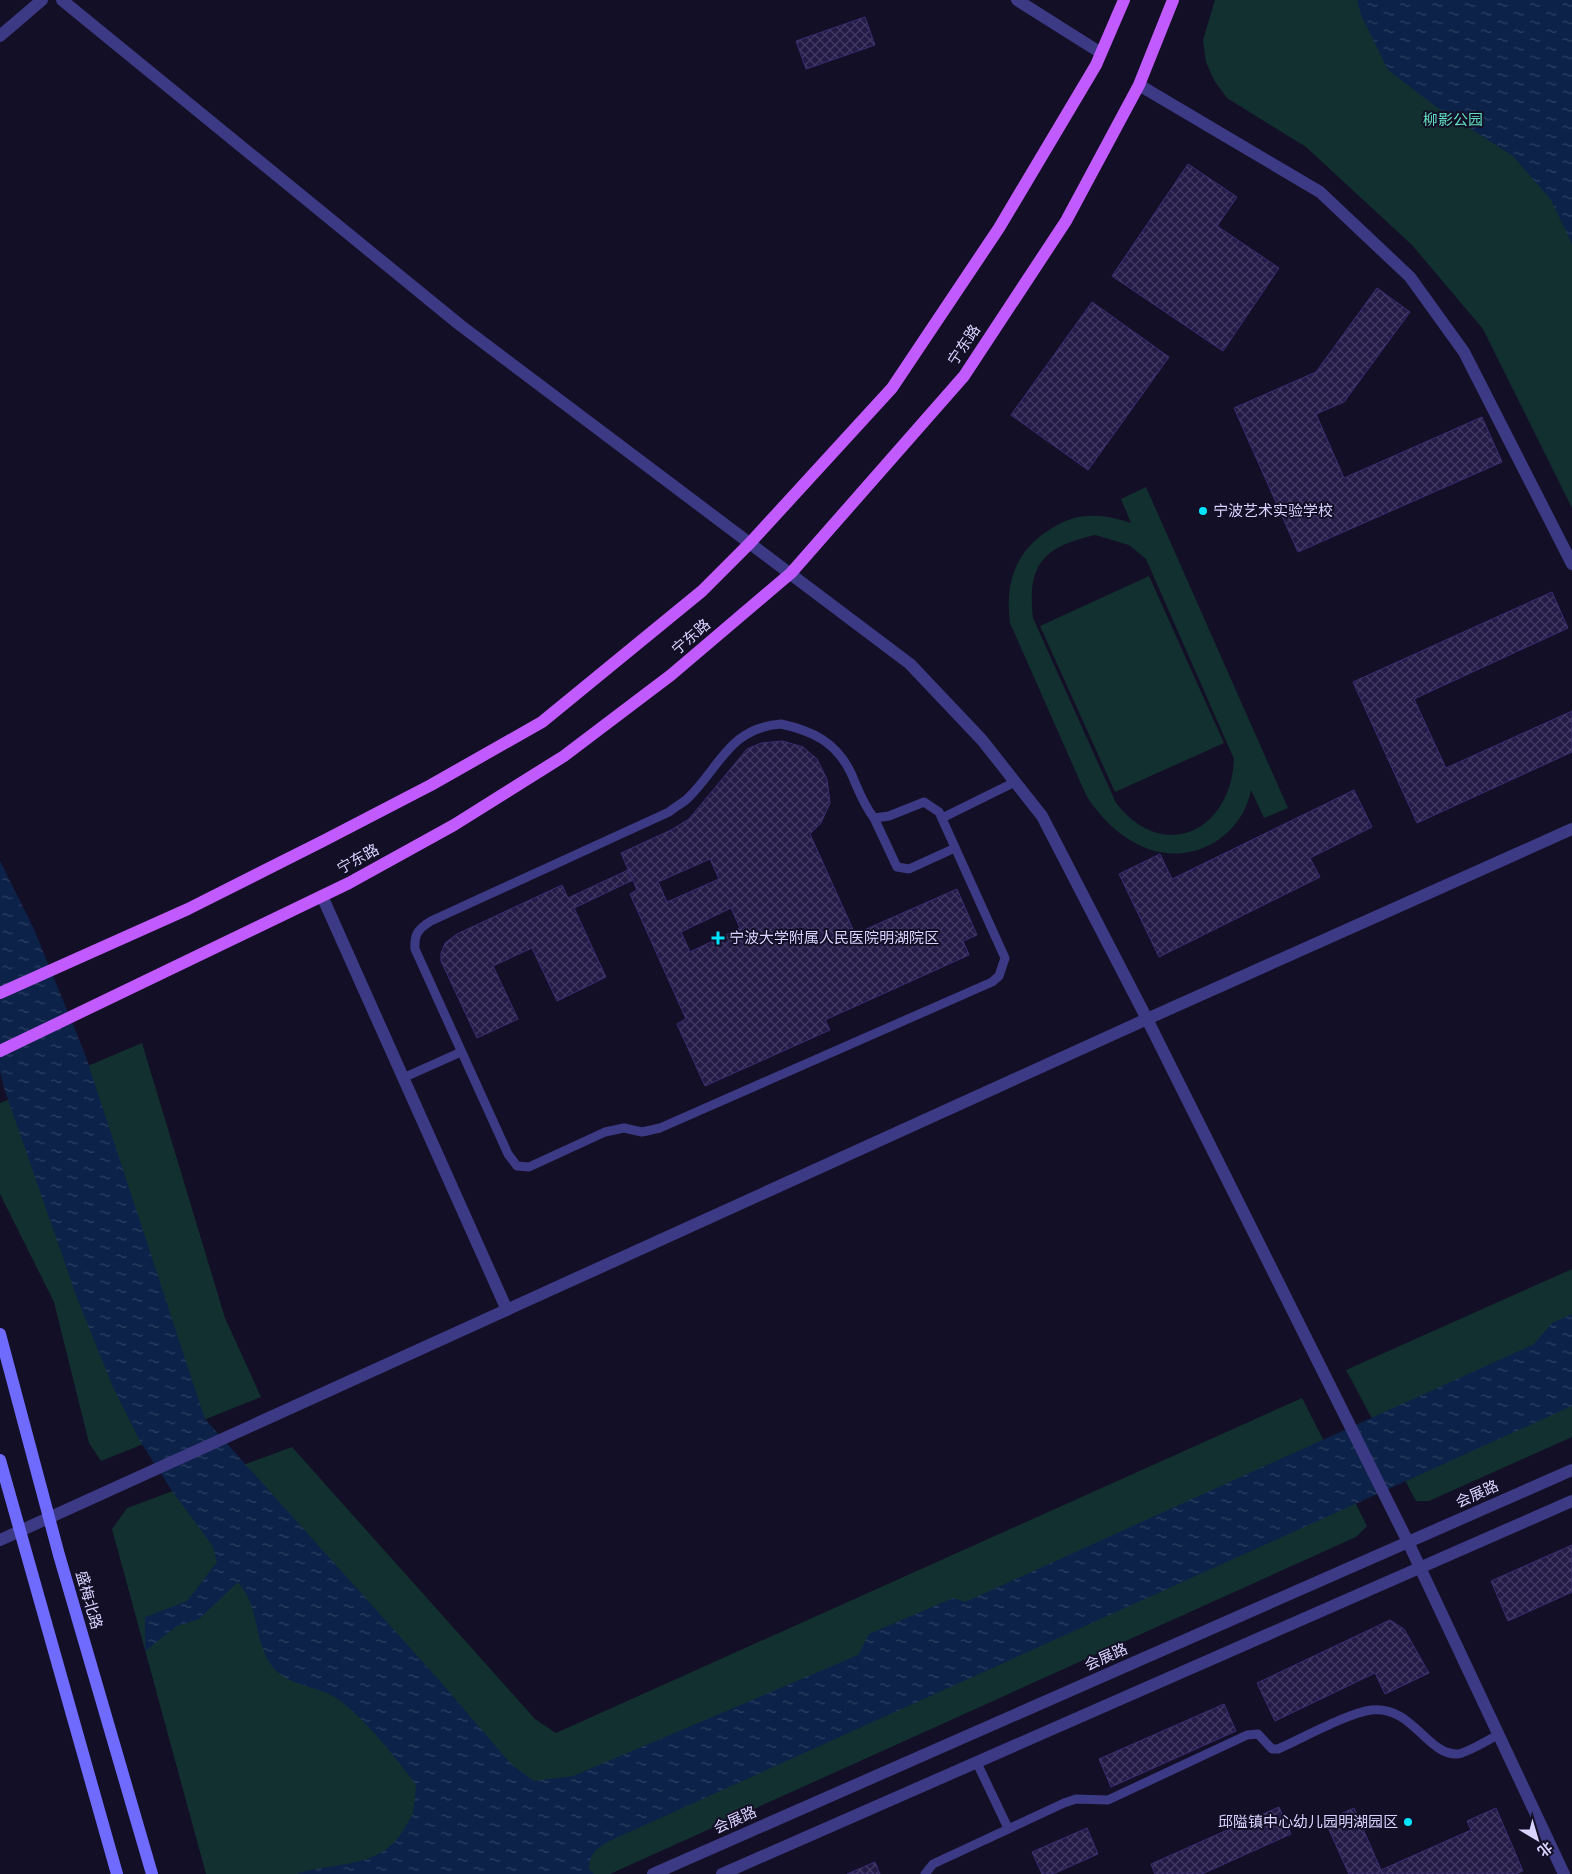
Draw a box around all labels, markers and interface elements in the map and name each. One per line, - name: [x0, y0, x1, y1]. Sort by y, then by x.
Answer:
- park label: 柳影公园: [1423, 111, 1483, 129]
- street label: 宁东路: [944, 321, 984, 369]
- place label: 宁波艺术实验学校: [1213, 502, 1333, 520]
- marker: 宁波艺术实验学校: [1197, 505, 1209, 517]
- street label: 宁东路: [668, 615, 714, 659]
- street label: 宁东路: [334, 840, 382, 878]
- place label: 宁波大学附属人民医院明湖院区: [729, 929, 939, 947]
- marker: 宁波大学附属人民医院明湖院区: [711, 931, 725, 945]
- street label: 会展路: [1453, 1477, 1501, 1511]
- street label: 盛梅北路: [72, 1569, 106, 1631]
- street label: 会展路: [1082, 1640, 1130, 1674]
- street label: 会展路: [711, 1803, 759, 1837]
- place label: 邱隘镇中心幼儿园明湖园区: [1218, 1813, 1398, 1831]
- north arrow: [1512, 1814, 1562, 1864]
- marker: 邱隘镇中心幼儿园明湖园区: [1402, 1816, 1414, 1828]
- text: 北: [1535, 1839, 1555, 1860]

